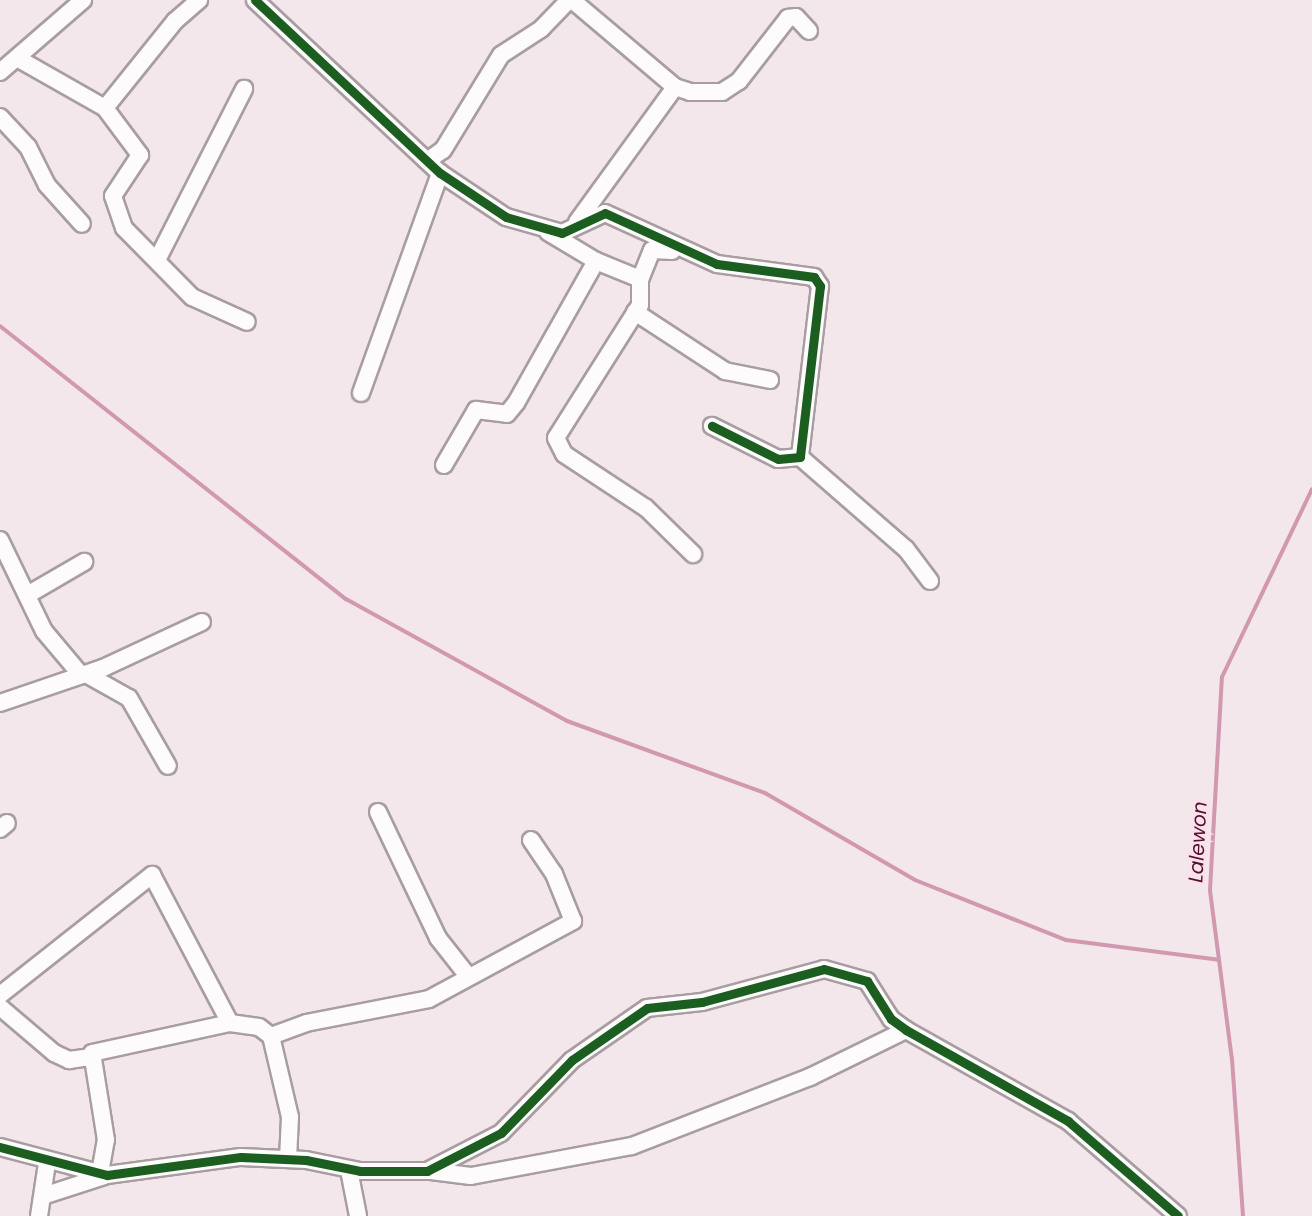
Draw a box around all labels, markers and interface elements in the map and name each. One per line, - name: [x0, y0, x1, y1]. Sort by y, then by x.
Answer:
- water label: Lalewon: [1184, 801, 1212, 883]

